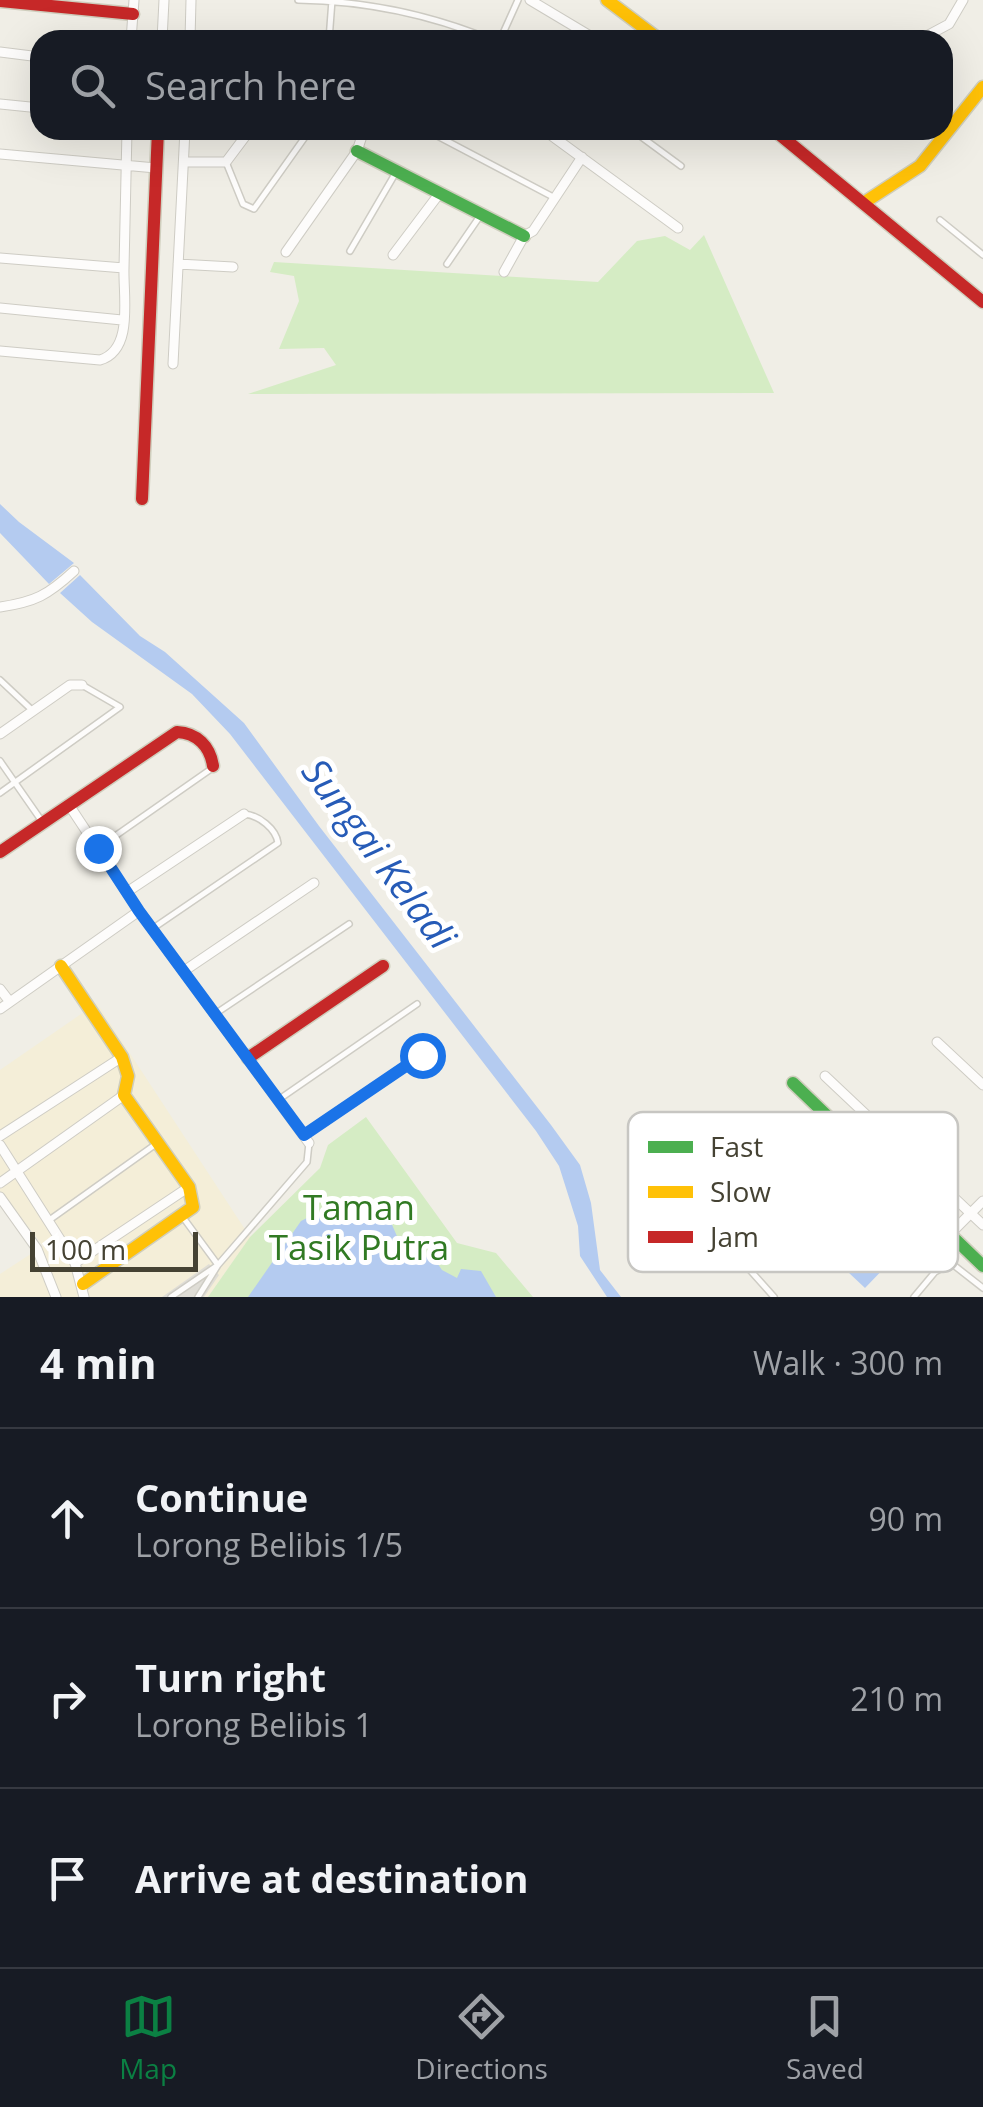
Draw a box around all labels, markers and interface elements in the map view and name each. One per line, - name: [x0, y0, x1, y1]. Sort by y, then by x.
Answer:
- search box: [30, 30, 953, 140]
- icon: search: [65, 58, 120, 113]
- text: Search here: [145, 59, 357, 111]
- water label: Sungai Keladi: [291, 747, 470, 960]
- route end: [76, 826, 122, 872]
- route start: [400, 1033, 446, 1079]
- legend: [628, 1112, 958, 1272]
- text: Fast: [710, 1127, 763, 1165]
- text: Slow: [710, 1172, 771, 1210]
- park label: Taman Tasik Putra: [269, 1183, 449, 1270]
- text: Jam: [707, 1217, 759, 1255]
- scale bar: [30, 1227, 198, 1272]
- text: 100 m: [45, 1230, 126, 1268]
- text: 4 min: [40, 1334, 157, 1391]
- text: Walk · 300 m: [753, 1341, 943, 1384]
- text: Continue: [135, 1471, 308, 1523]
- icon: ahead: [40, 1491, 95, 1546]
- text: 90 m: [868, 1497, 943, 1540]
- text: Lorong Belibis 1/5: [135, 1523, 403, 1566]
- text: Turn right: [135, 1651, 326, 1703]
- icon: right: [40, 1671, 95, 1726]
- text: 210 m: [850, 1677, 943, 1720]
- text: Lorong Belibis 1: [135, 1703, 373, 1746]
- icon: arrive: [40, 1851, 95, 1906]
- text: Arrive at destination: [135, 1852, 529, 1904]
- tab: Map: [119, 1989, 177, 2087]
- tab: Directions: [415, 1989, 548, 2087]
- tab: Saved: [786, 1989, 864, 2087]

